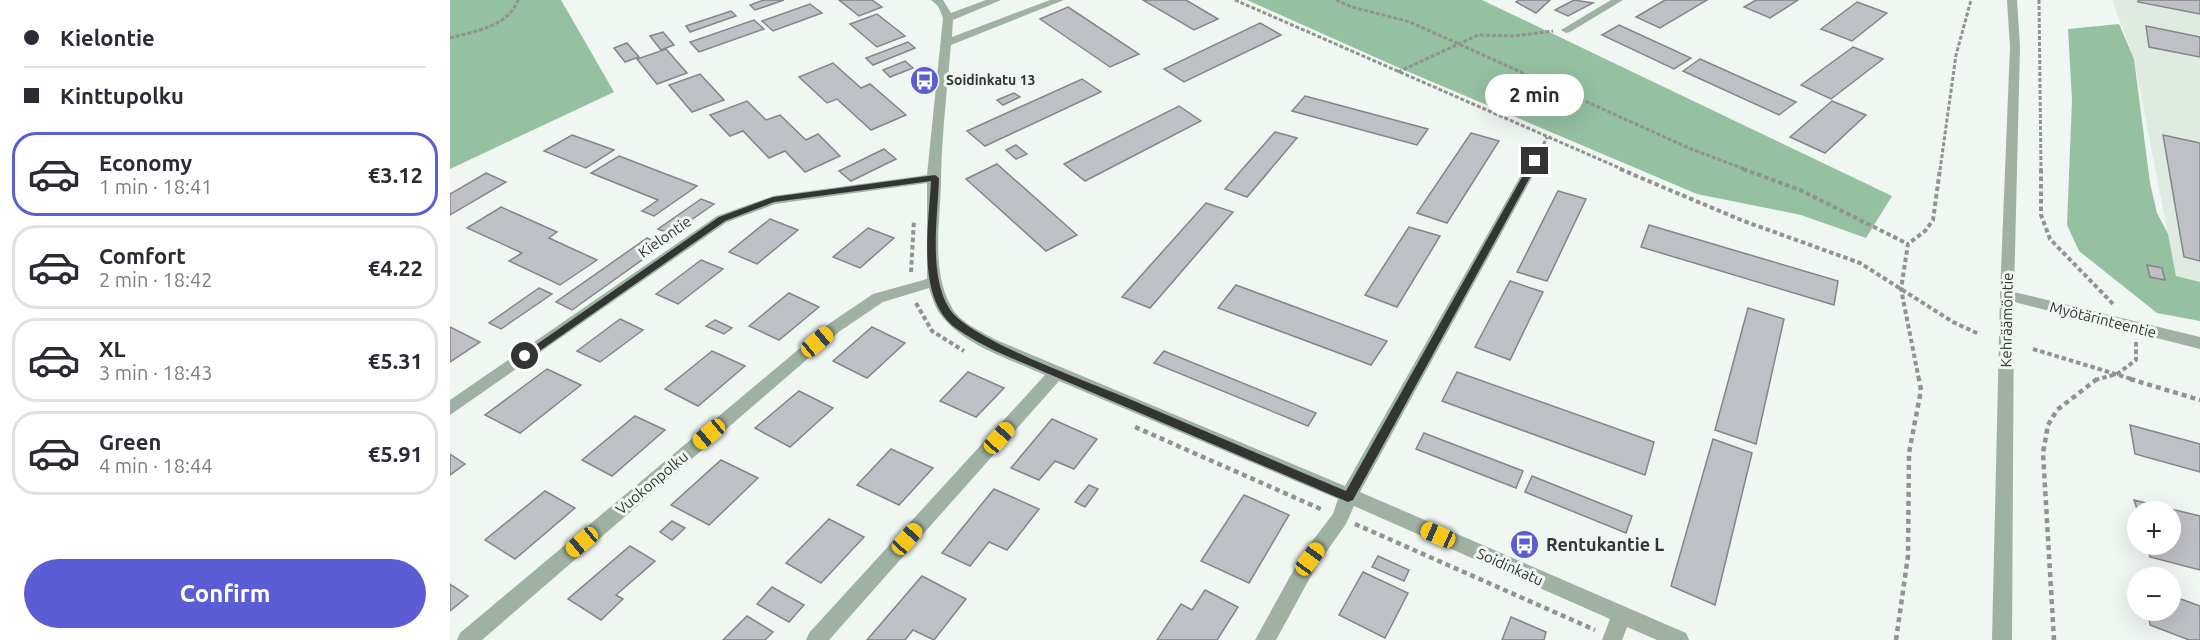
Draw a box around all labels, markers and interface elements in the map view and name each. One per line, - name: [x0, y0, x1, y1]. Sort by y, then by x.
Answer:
- text: Kielontie: [60, 25, 155, 50]
- bus stop icon: Soidinkatu 13: [909, 64, 941, 96]
- place label: Soidinkatu 13: [946, 72, 1035, 88]
- callout: 2 min: [1486, 74, 1584, 116]
- text: Kinttupolku: [60, 83, 184, 108]
- text: 2 min: [1509, 83, 1560, 106]
- icon: car: [27, 147, 81, 201]
- route end: [1521, 147, 1548, 174]
- text: Economy: [99, 150, 192, 175]
- text: €3.12: [368, 162, 423, 187]
- text: 1 min · 18:41: [99, 175, 213, 198]
- street label: Kielontie: [635, 212, 694, 261]
- icon: car: [27, 240, 81, 294]
- text: Comfort: [99, 243, 186, 268]
- text: €4.22: [368, 255, 423, 280]
- text: 2 min · 18:42: [99, 268, 213, 291]
- street label: Kehräämöntie: [1997, 272, 2016, 368]
- street label: Myötärinteentie: [2048, 298, 2158, 341]
- car: [797, 324, 837, 360]
- icon: car: [27, 333, 81, 387]
- text: XL: [99, 336, 126, 361]
- route start: [511, 342, 538, 369]
- text: €5.31: [368, 348, 423, 373]
- text: 3 min · 18:43: [99, 361, 213, 384]
- car: [689, 416, 729, 452]
- car: [980, 419, 1018, 457]
- icon: car: [27, 426, 81, 480]
- text: Green: [99, 429, 161, 454]
- text: €5.91: [368, 441, 423, 466]
- street label: Vuokonpolku: [612, 448, 691, 518]
- text: 4 min · 18:44: [99, 454, 213, 477]
- map controls: [2127, 501, 2181, 621]
- button: +: [2127, 501, 2181, 555]
- car: [1418, 519, 1458, 551]
- car: [888, 520, 926, 558]
- car: [562, 524, 602, 560]
- bus stop icon: Rentukantie L: [1509, 529, 1541, 561]
- place label: Rentukantie L: [1546, 534, 1664, 554]
- car: [1292, 539, 1328, 579]
- street label: Soidinkatu: [1474, 544, 1546, 589]
- button: Confirm: [24, 559, 426, 628]
- button: −: [2127, 567, 2181, 621]

